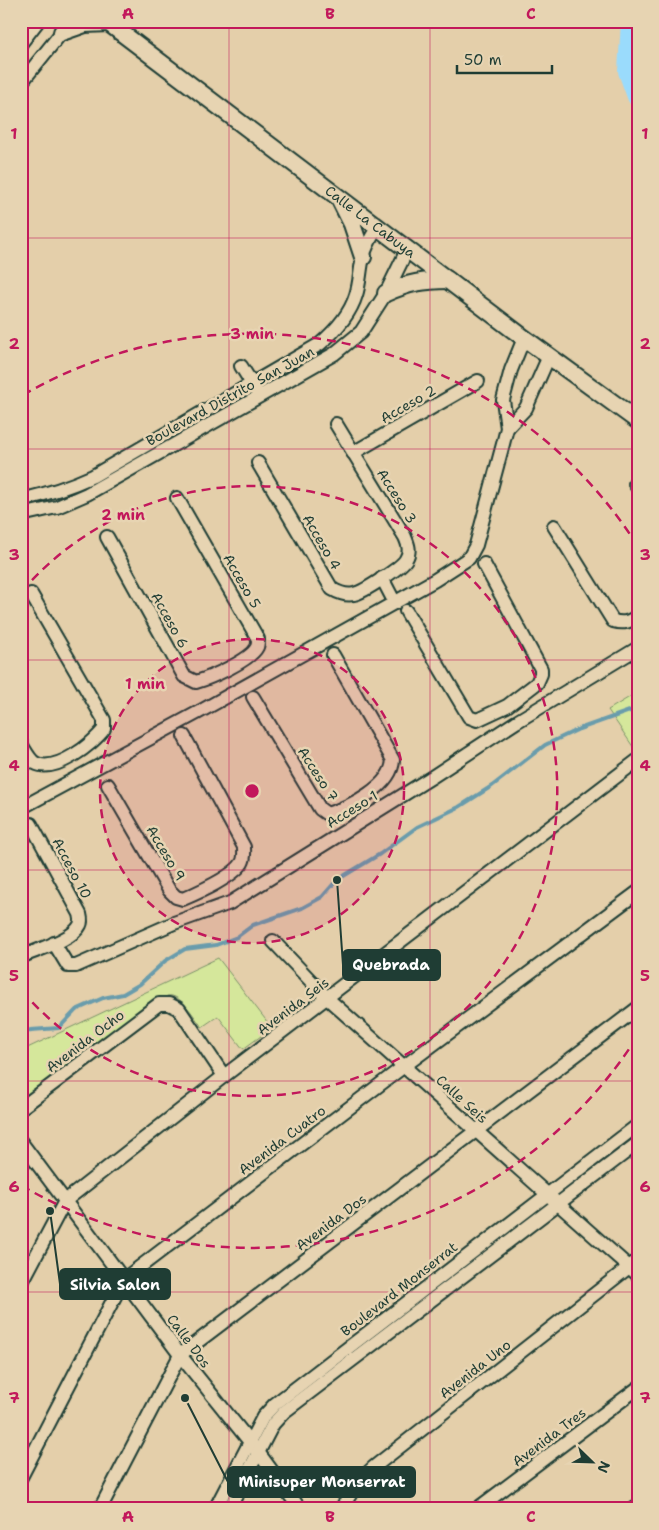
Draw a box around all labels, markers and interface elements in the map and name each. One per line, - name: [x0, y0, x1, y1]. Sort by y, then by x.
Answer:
- text: A: [122, 3, 134, 24]
- text: B: [325, 3, 335, 24]
- text: C: [526, 3, 536, 24]
- scale bar: [457, 42, 552, 74]
- text: 50 m: [464, 50, 502, 70]
- text: 1: [10, 123, 18, 144]
- text: 1: [641, 123, 649, 144]
- street label: Calle La Cabuya: [322, 181, 420, 262]
- text: 3 min: [230, 324, 274, 344]
- text: 2: [8, 333, 20, 354]
- text: 2: [639, 333, 651, 354]
- street label: Boulevard Distrito San Juan: [143, 342, 318, 450]
- street label: Acceso 2: [377, 381, 439, 427]
- street label: Acceso 3: [373, 465, 421, 527]
- text: 2 min: [101, 505, 145, 525]
- street label: Acceso 4: [299, 511, 345, 573]
- text: 3: [8, 544, 20, 565]
- text: 3: [639, 544, 651, 565]
- street label: Acceso 5: [219, 550, 265, 612]
- street label: Acceso 6: [147, 589, 193, 651]
- text: 1 min: [125, 674, 165, 694]
- street label: Acceso 7: [294, 743, 342, 805]
- text: 4: [8, 755, 20, 776]
- text: 4: [639, 755, 651, 776]
- centre of rings: [243, 782, 261, 800]
- street label: Acceso 1: [323, 786, 381, 832]
- street label: Acceso 9: [143, 822, 189, 884]
- street label: Acceso 10: [48, 834, 96, 902]
- callout: Quebrada: [343, 950, 440, 980]
- text: Quebrada: [352, 955, 430, 975]
- text: 5: [9, 965, 19, 986]
- text: 5: [640, 965, 650, 986]
- street label: Avenida Seis: [253, 973, 333, 1039]
- street label: Avenida Ocho: [42, 1006, 128, 1076]
- street label: Calle Seis: [432, 1071, 492, 1127]
- street label: Avenida Cuatro: [235, 1101, 329, 1179]
- text: 6: [8, 1176, 20, 1197]
- text: 6: [639, 1176, 651, 1197]
- street label: Avenida Dos: [292, 1190, 370, 1254]
- street label: Boulevard Monserrat: [337, 1238, 461, 1340]
- callout: Silvia Salon: [60, 1269, 170, 1299]
- text: Silvia Salon: [70, 1275, 160, 1295]
- street label: Calle Dos: [163, 1311, 215, 1371]
- street label: Avenida Uno: [436, 1335, 514, 1403]
- text: 7: [8, 1387, 20, 1408]
- text: 7: [639, 1387, 651, 1408]
- street label: Avenida Tres: [509, 1403, 589, 1471]
- north arrow: [566, 1438, 616, 1488]
- text: N: [594, 1458, 614, 1476]
- callout: Minisuper Monserrat: [228, 1467, 415, 1497]
- text: Minisuper Monserrat: [238, 1472, 406, 1492]
- text: A: [122, 1506, 134, 1527]
- text: B: [325, 1506, 335, 1527]
- text: C: [526, 1506, 536, 1527]

